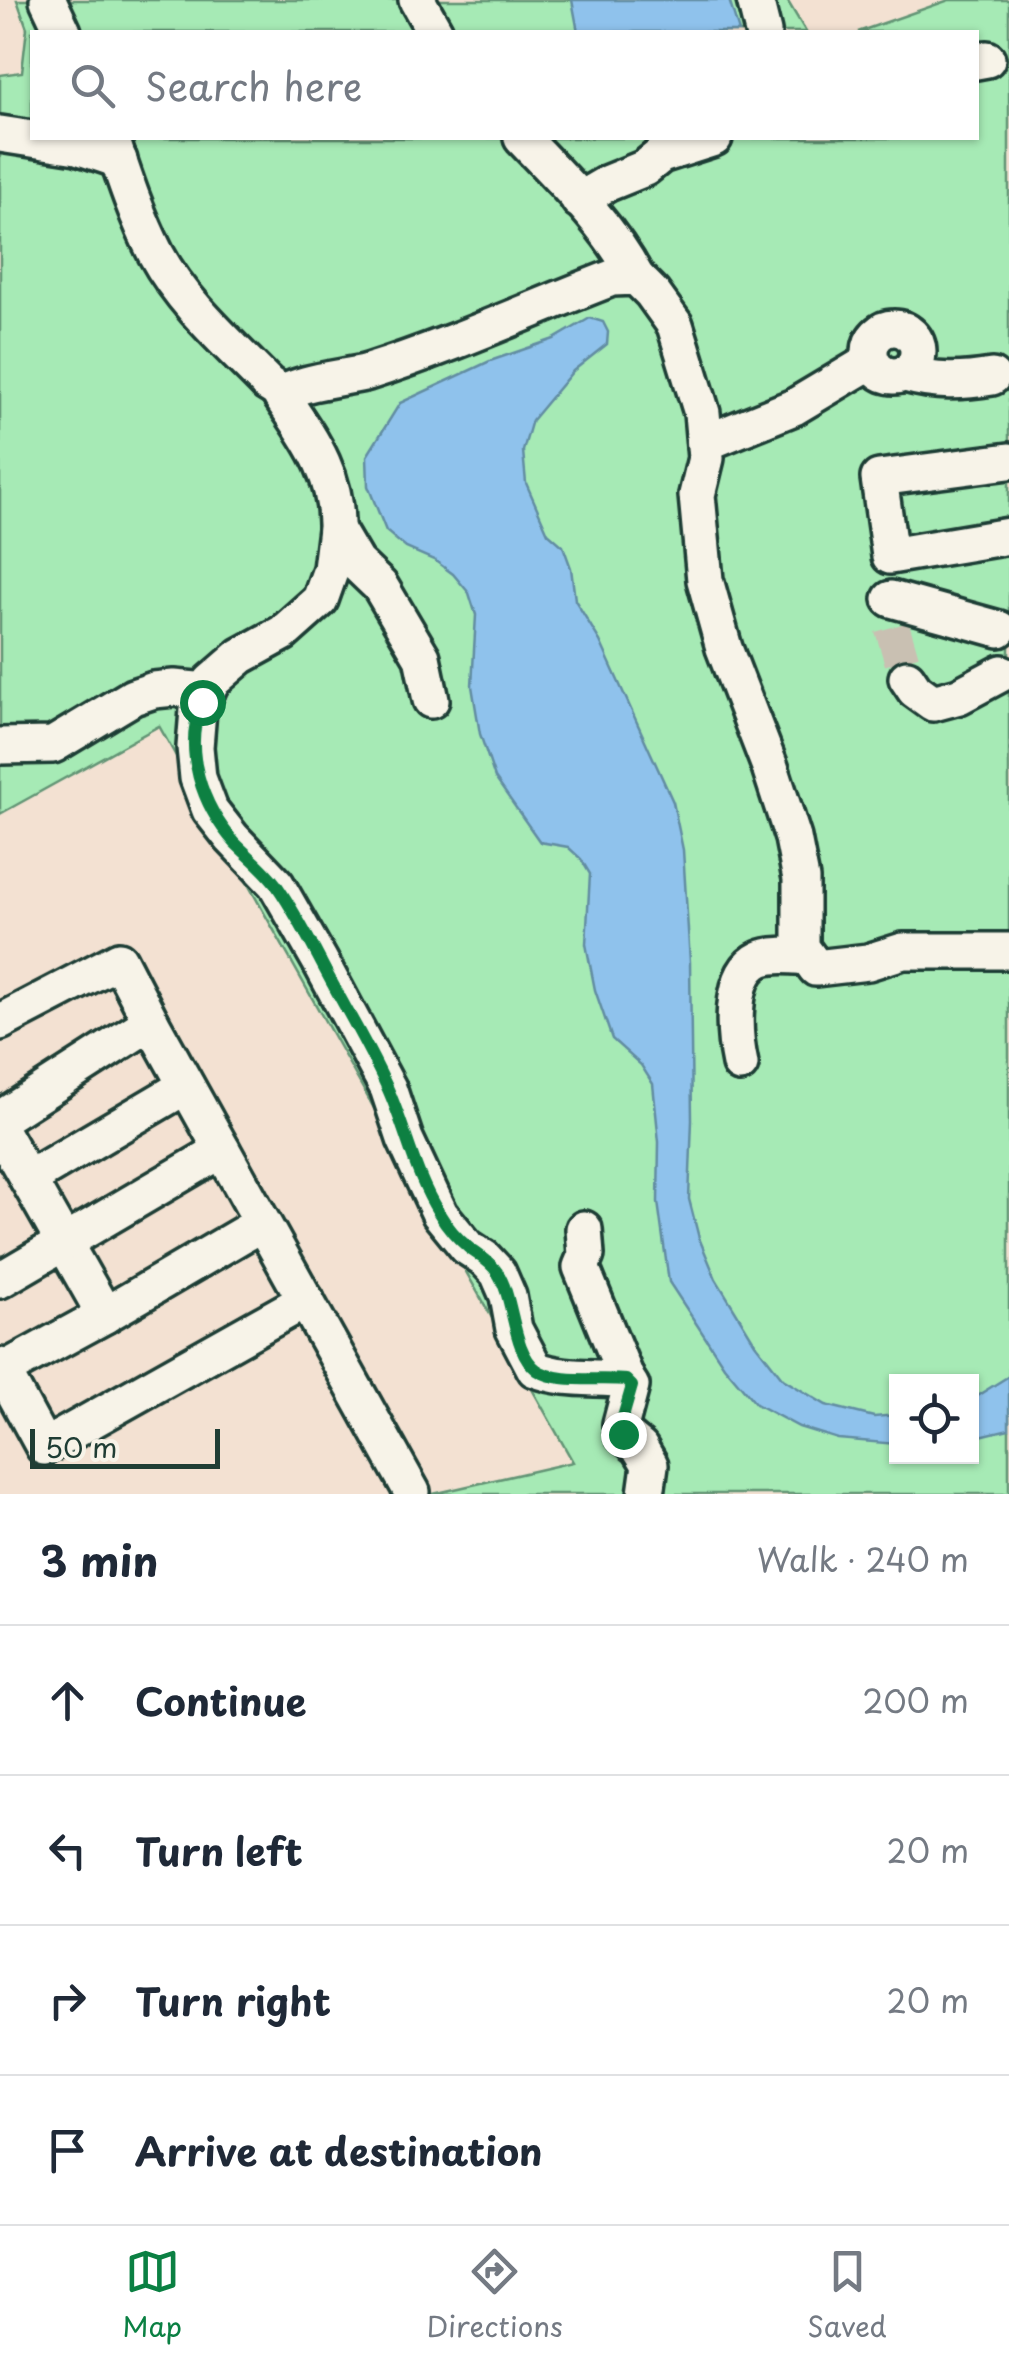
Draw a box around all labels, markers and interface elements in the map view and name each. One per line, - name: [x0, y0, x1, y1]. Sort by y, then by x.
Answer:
- search box: [30, 30, 979, 140]
- text: Search here: [145, 57, 362, 114]
- icon: search: [65, 58, 120, 113]
- route start: [180, 680, 226, 726]
- map controls: [889, 1374, 979, 1464]
- button: locate: [889, 1374, 979, 1464]
- route end: [601, 1412, 647, 1458]
- scale bar: [30, 1424, 220, 1468]
- text: 50 m: [45, 1425, 118, 1468]
- text: 3 min: [40, 1528, 158, 1591]
- text: Walk · 240 m: [757, 1535, 969, 1583]
- text: Continue: [135, 1672, 306, 1729]
- icon: ahead: [40, 1673, 95, 1728]
- text: 200 m: [862, 1676, 969, 1724]
- text: Turn left: [135, 1822, 303, 1879]
- icon: left: [40, 1823, 95, 1878]
- text: 20 m: [887, 1826, 969, 1874]
- text: Turn right: [135, 1972, 331, 2029]
- icon: right: [40, 1973, 95, 2028]
- text: 20 m: [887, 1976, 969, 2024]
- text: Arrive at destination: [135, 2122, 543, 2179]
- icon: arrive: [40, 2123, 95, 2178]
- tab: Map: [122, 2244, 182, 2347]
- tab: Directions: [427, 2244, 563, 2347]
- tab: Saved: [807, 2244, 887, 2347]

